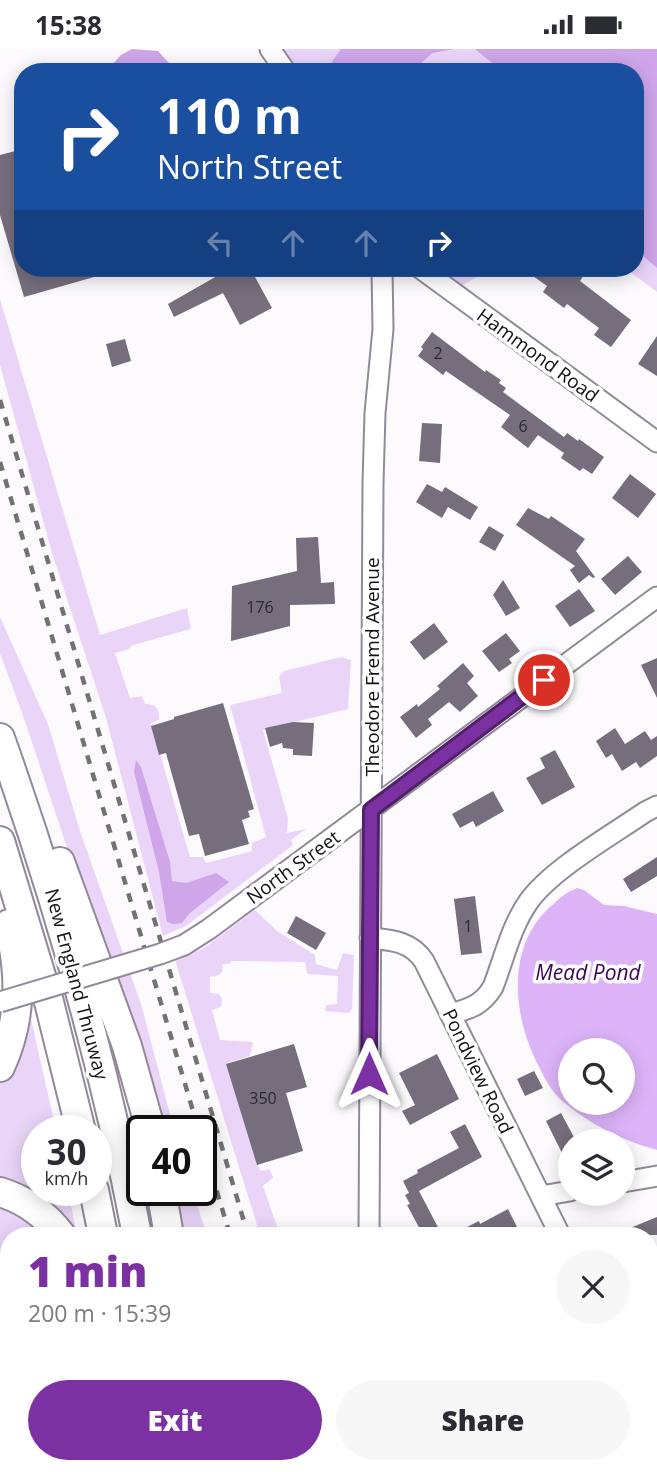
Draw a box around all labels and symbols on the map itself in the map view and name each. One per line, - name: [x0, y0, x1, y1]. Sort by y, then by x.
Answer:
- street label: Hammond Road: [472, 302, 604, 408]
- house number: 2: [433, 342, 443, 364]
- house number: 6: [518, 415, 528, 437]
- street label: Theodore Fremd Avenue: [359, 557, 385, 777]
- house number: 176: [246, 596, 274, 618]
- pin: [514, 650, 574, 710]
- street label: North Street: [241, 824, 345, 910]
- street label: New England Thruway: [39, 885, 115, 1083]
- house number: 1: [463, 915, 473, 937]
- water label: Mead Pond: [535, 958, 642, 986]
- street label: Pondview Road: [436, 1004, 520, 1138]
- position arrow: [332, 1037, 406, 1111]
- house number: 350: [249, 1087, 277, 1109]
- speed limit sign: 40: [126, 1115, 217, 1206]

